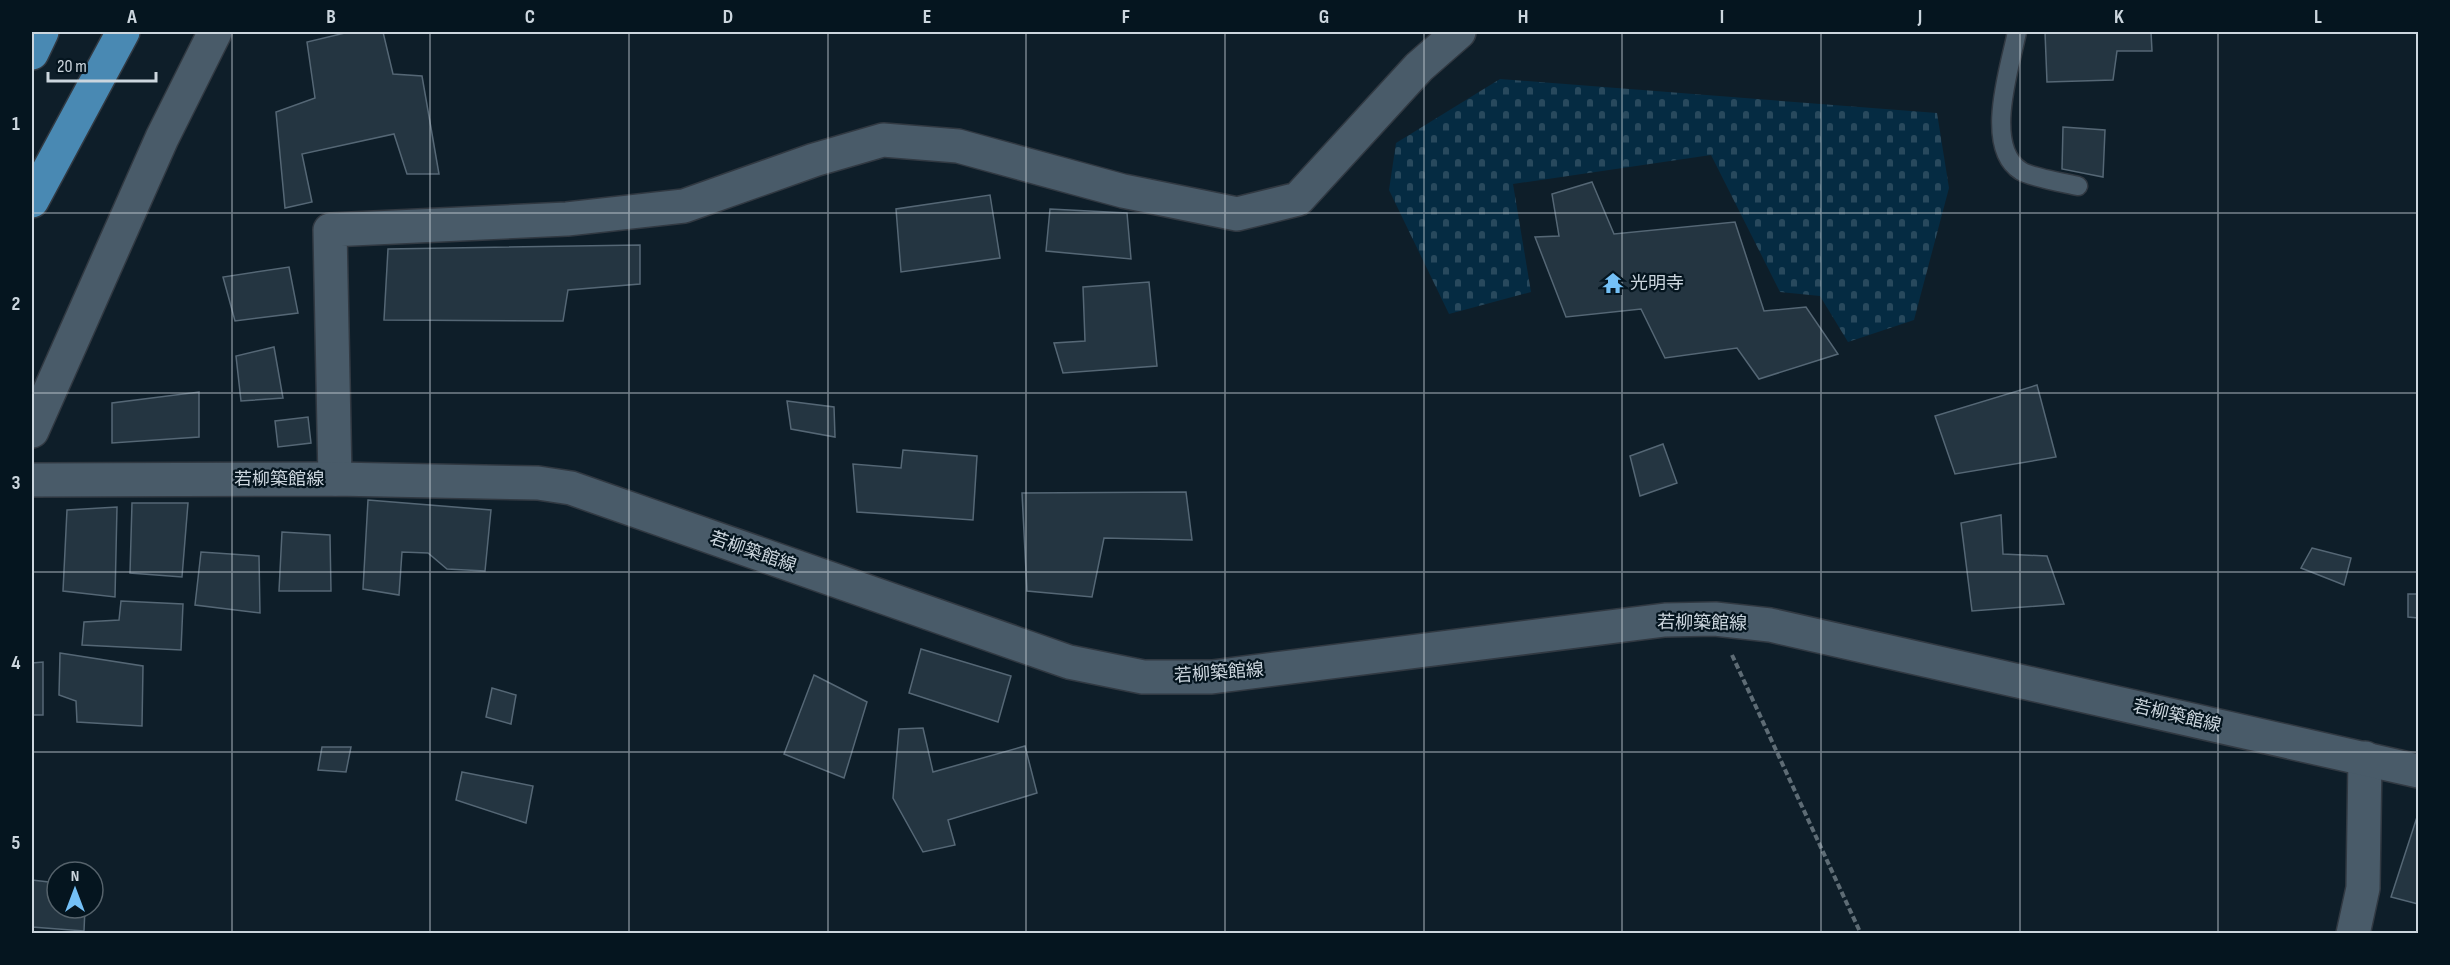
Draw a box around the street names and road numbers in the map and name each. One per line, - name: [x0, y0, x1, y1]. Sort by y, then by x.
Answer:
- street label: 若柳築館線: [234, 469, 324, 490]
- street label: 若柳築館線: [707, 527, 799, 577]
- street label: 若柳築館線: [1657, 612, 1747, 634]
- street label: 若柳築館線: [1173, 659, 1265, 687]
- street label: 若柳築館線: [2131, 696, 2223, 736]

